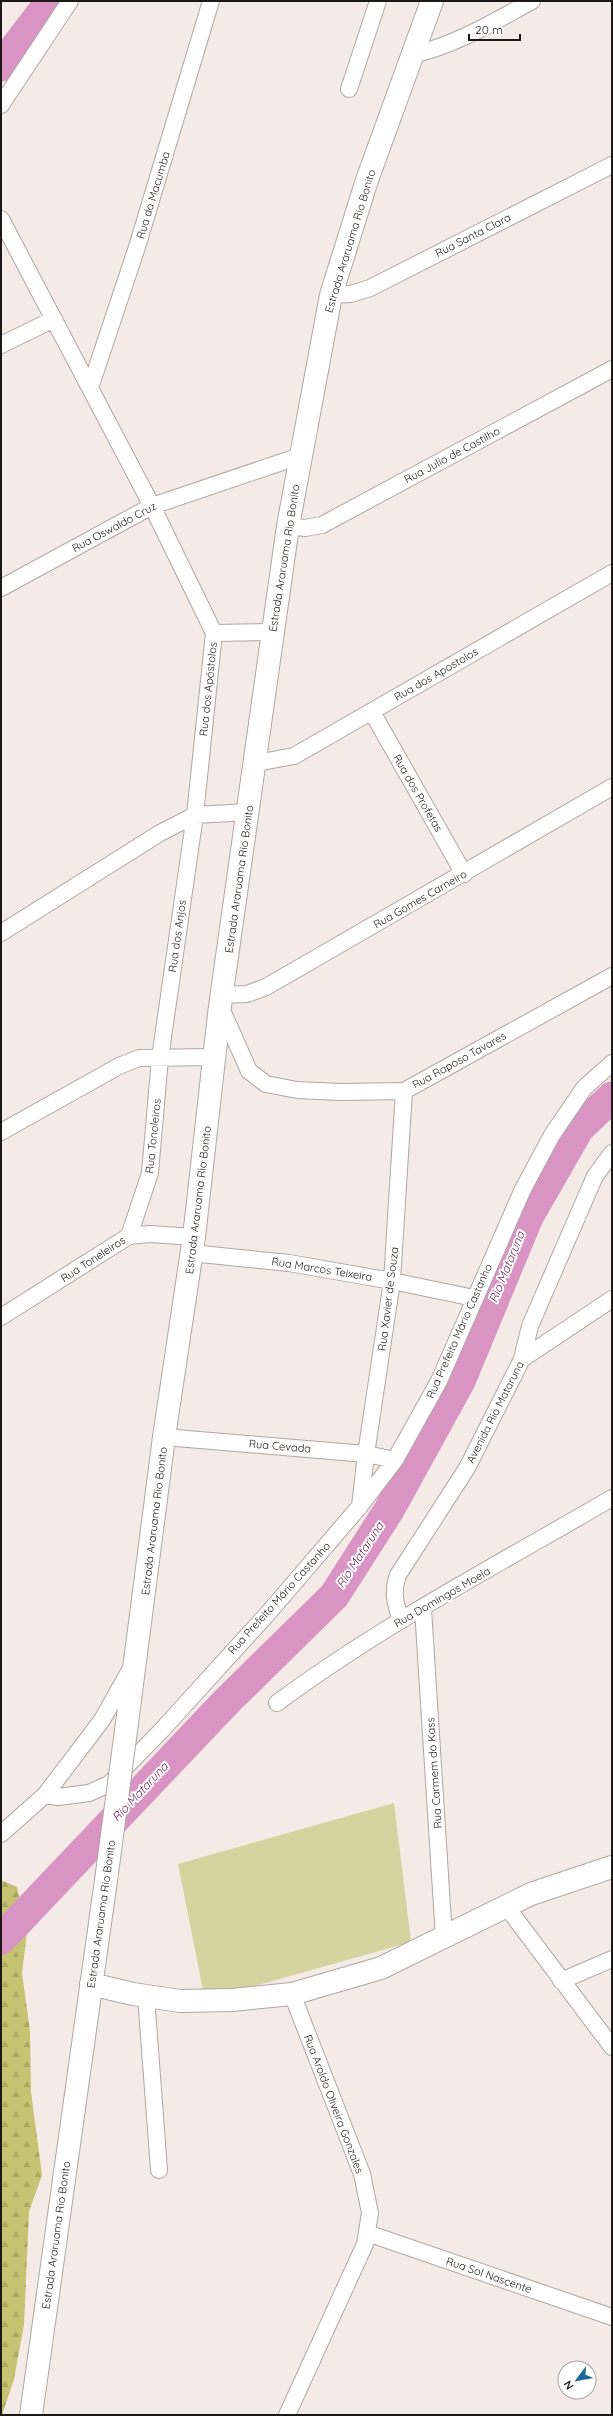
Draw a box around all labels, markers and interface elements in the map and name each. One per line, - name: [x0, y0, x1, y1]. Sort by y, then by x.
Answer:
- scale bar: [469, 16, 520, 42]
- text: 20 m: [475, 22, 503, 37]
- street label: Rua da Macumba: [133, 150, 173, 240]
- street label: Estrada Araruama Rio Bonito: [321, 167, 379, 314]
- street label: Rua Santa Clara: [433, 210, 513, 260]
- street label: Rua Julio de Castilho: [402, 424, 503, 486]
- street label: Estrada Araruama Rio Bonito: [265, 483, 303, 633]
- street label: Rua Oswaldo Cruz: [69, 499, 159, 555]
- street label: Rua dos Apóstolos: [196, 641, 220, 737]
- street label: Rua dos Apostolos: [391, 644, 481, 704]
- street label: Rua dos Profetas: [390, 752, 446, 834]
- street label: Estrada Araruama Rio Bonito: [222, 804, 256, 954]
- street label: Rua Gomes Carneiro: [371, 866, 469, 931]
- street label: Rua dos Anjos: [165, 899, 189, 973]
- street label: Rua Raposo Tavares: [410, 1028, 508, 1092]
- street label: Rua Tonoleiros: [142, 1098, 164, 1174]
- street label: Estrada Araruama Rio Bonito: [182, 1125, 214, 1275]
- water label: Rio Mataruna: [485, 1228, 528, 1305]
- street label: Rua Toneleiros: [58, 1233, 128, 1285]
- street label: Rua Xavier de Souza: [375, 1246, 401, 1352]
- street label: Rua Marcos Teixeira: [271, 1254, 373, 1284]
- street label: Rua Prefeito Mário Castanho: [423, 1261, 495, 1401]
- street label: Avenida Rio Mataruna: [463, 1359, 527, 1465]
- street label: Rua Cevada: [248, 1436, 312, 1456]
- street label: Estrada Araruama Rio Bonito: [138, 1446, 170, 1596]
- water label: Rio Mataruna: [333, 1518, 387, 1590]
- street label: Rua Prefeito Mário Castanho: [225, 1539, 333, 1657]
- street label: Rua Domingos Moela: [391, 1564, 493, 1630]
- street label: Rua Carmem do Kass: [423, 1717, 445, 1829]
- water label: Rio Mataruna: [108, 1758, 171, 1824]
- street label: Estrada Araruama Rio Bonito: [84, 1839, 118, 1989]
- street label: Rua Aroldo Oliveira Gonzales: [301, 2033, 367, 2175]
- street label: Estrada Araruama Rio Bonito: [39, 2160, 73, 2310]
- street label: Rua Sol Nascente: [444, 2254, 534, 2296]
- north arrow: [557, 2360, 597, 2400]
- text: N: [560, 2378, 577, 2392]

